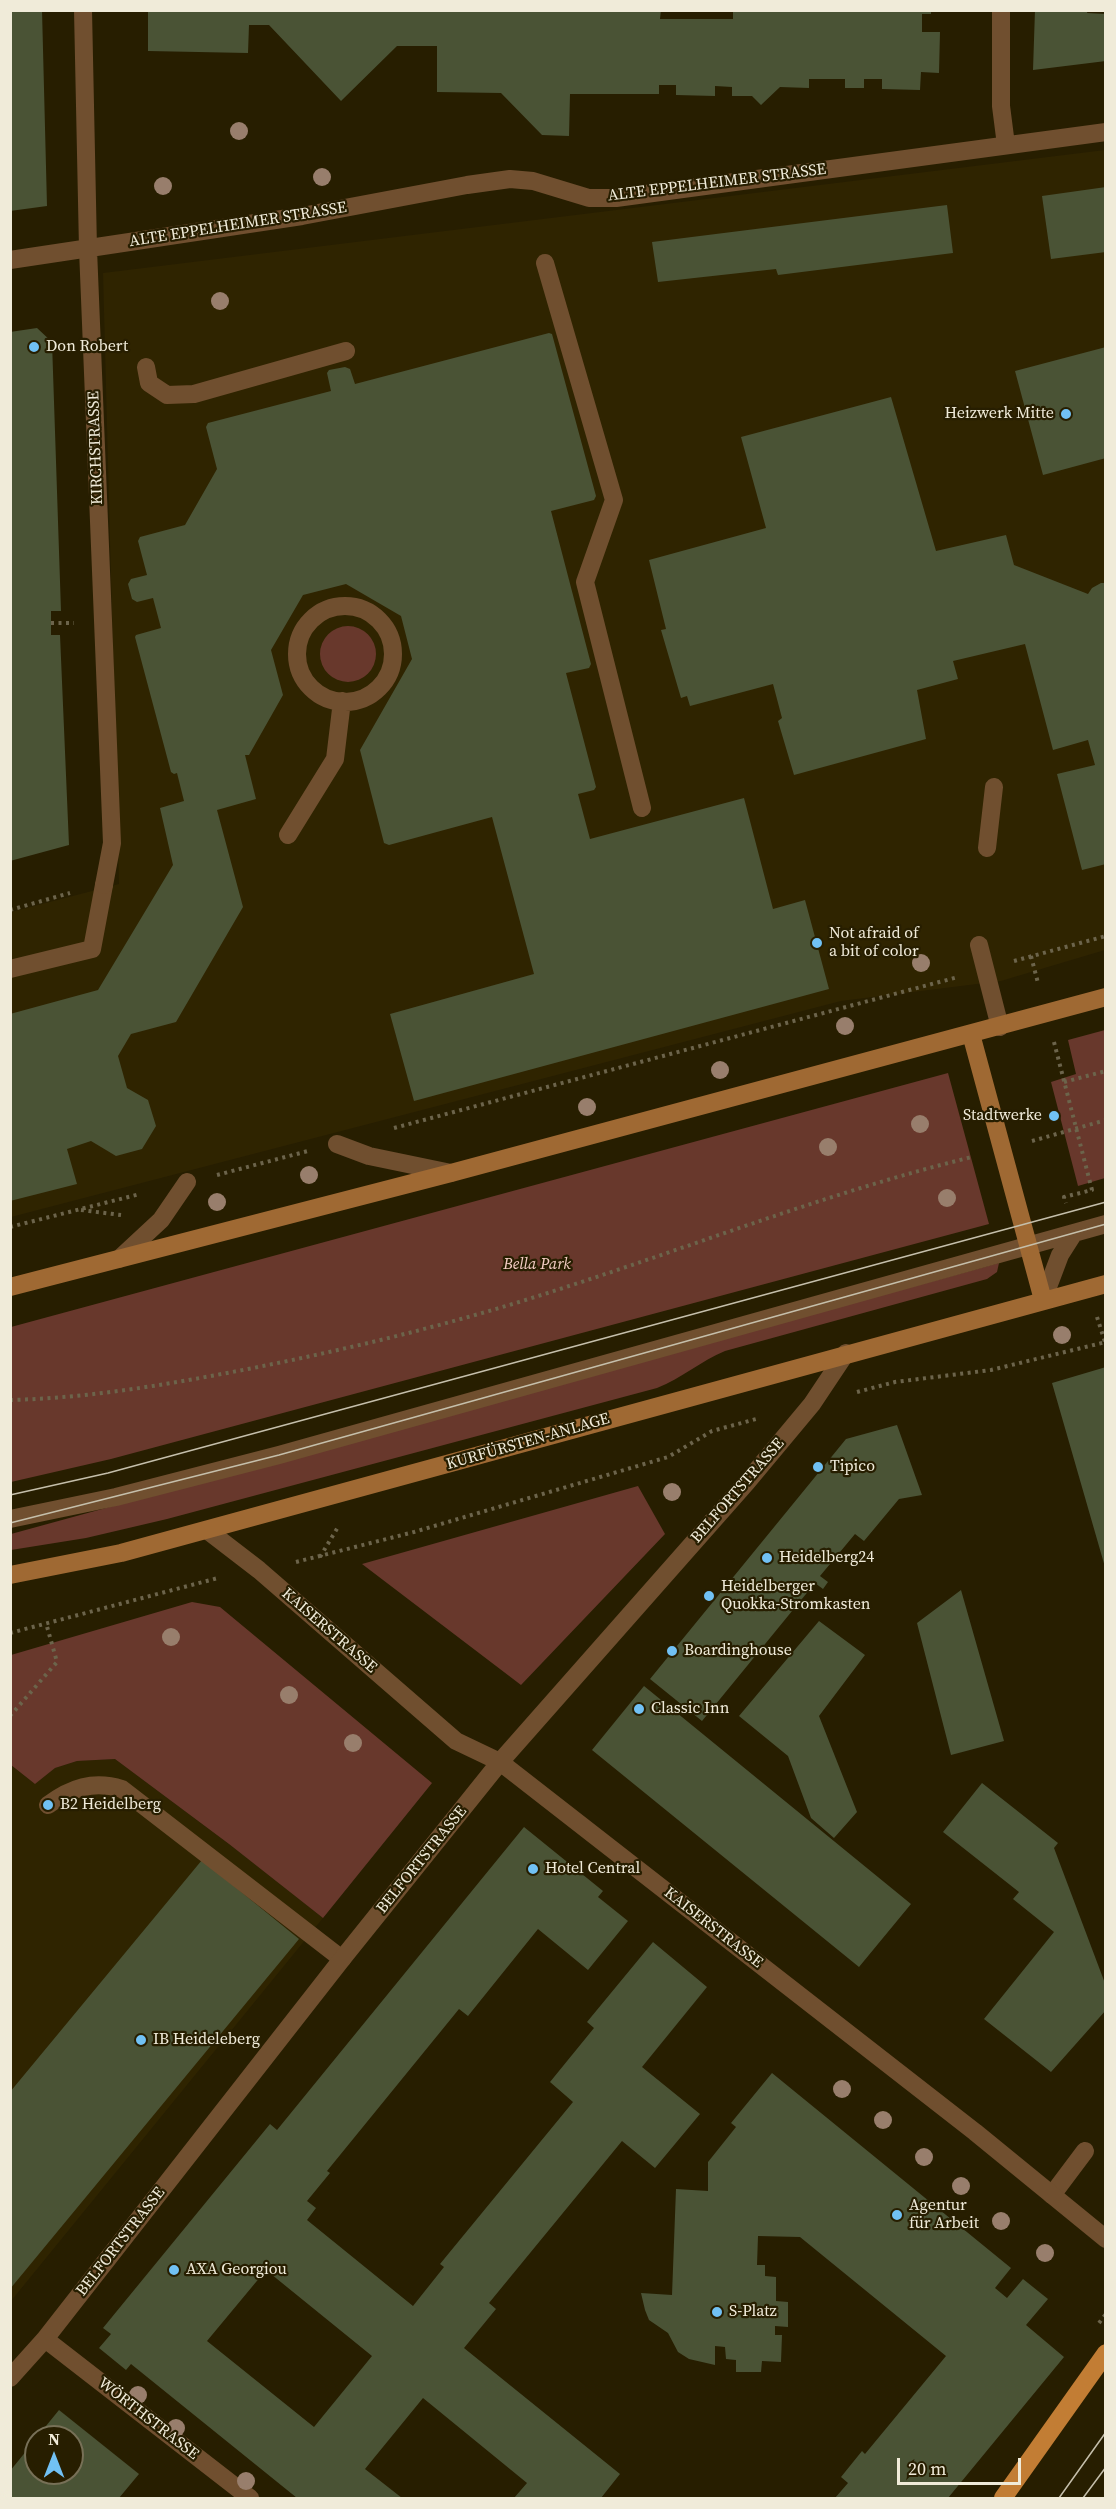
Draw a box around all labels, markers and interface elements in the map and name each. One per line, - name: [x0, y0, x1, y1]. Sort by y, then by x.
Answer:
- street label: ALTE EPPELHEIMER STRASSE: [607, 160, 827, 206]
- street label: ALTE EPPELHEIMER STRASSE: [128, 198, 348, 252]
- place label: Don Robert: [46, 337, 128, 357]
- marker: Don Robert: [27, 340, 41, 354]
- street label: KIRCHSTRASSE: [84, 391, 108, 505]
- place label: Heizwerk Mitte: [944, 404, 1054, 424]
- marker: Heizwerk Mitte: [1059, 407, 1073, 421]
- place label: Not afraid of a bit of color: [829, 924, 919, 962]
- marker: Not afraid of a bit of color: [810, 936, 824, 950]
- place label: Stadtwerke: [963, 1106, 1042, 1126]
- marker: Stadtwerke: [1047, 1109, 1061, 1123]
- park label: Bella Park: [503, 1255, 571, 1275]
- street label: KURFÜRSTEN-ANLAGE: [444, 1410, 612, 1474]
- street label: BELFORTSTRASSE: [687, 1435, 789, 1547]
- place label: Tipico: [830, 1457, 875, 1477]
- marker: Tipico: [811, 1460, 825, 1474]
- place label: Heidelberg24: [779, 1548, 874, 1568]
- marker: Heidelberg24: [760, 1551, 774, 1565]
- place label: Heidelberger Quokka-Stromkasten: [721, 1577, 871, 1615]
- street label: KAISERSTRASSE: [277, 1584, 381, 1678]
- marker: Heidelberger Quokka-Stromkasten: [702, 1589, 716, 1603]
- place label: Boardinghouse: [684, 1641, 792, 1661]
- marker: Boardinghouse: [665, 1644, 679, 1658]
- place label: Classic Inn: [651, 1699, 729, 1719]
- marker: Classic Inn: [632, 1702, 646, 1716]
- place label: B2 Heidelberg: [60, 1795, 161, 1815]
- marker: B2 Heidelberg: [41, 1798, 55, 1812]
- street label: BELFORTSTRASSE: [373, 1802, 471, 1918]
- place label: Hotel Central: [545, 1859, 640, 1879]
- marker: Hotel Central: [526, 1862, 540, 1876]
- street label: KAISERSTRASSE: [660, 1884, 766, 1972]
- place label: IB Heideleberg: [153, 2030, 260, 2050]
- marker: IB Heideleberg: [134, 2033, 148, 2047]
- street label: BELFORTSTRASSE: [73, 2184, 169, 2300]
- place label: Agentur für Arbeit: [909, 2196, 979, 2234]
- marker: Agentur für Arbeit: [890, 2208, 904, 2222]
- place label: AXA Georgiou: [186, 2260, 287, 2280]
- marker: AXA Georgiou: [167, 2263, 181, 2277]
- place label: S-Platz: [729, 2302, 777, 2322]
- marker: S-Platz: [710, 2305, 724, 2319]
- street label: WÖRTHSTRASSE: [94, 2374, 202, 2464]
- north arrow: [24, 2425, 84, 2485]
- text: N: [48, 2428, 60, 2450]
- scale bar: [900, 2446, 1024, 2484]
- text: 20 m: [908, 2456, 946, 2481]

